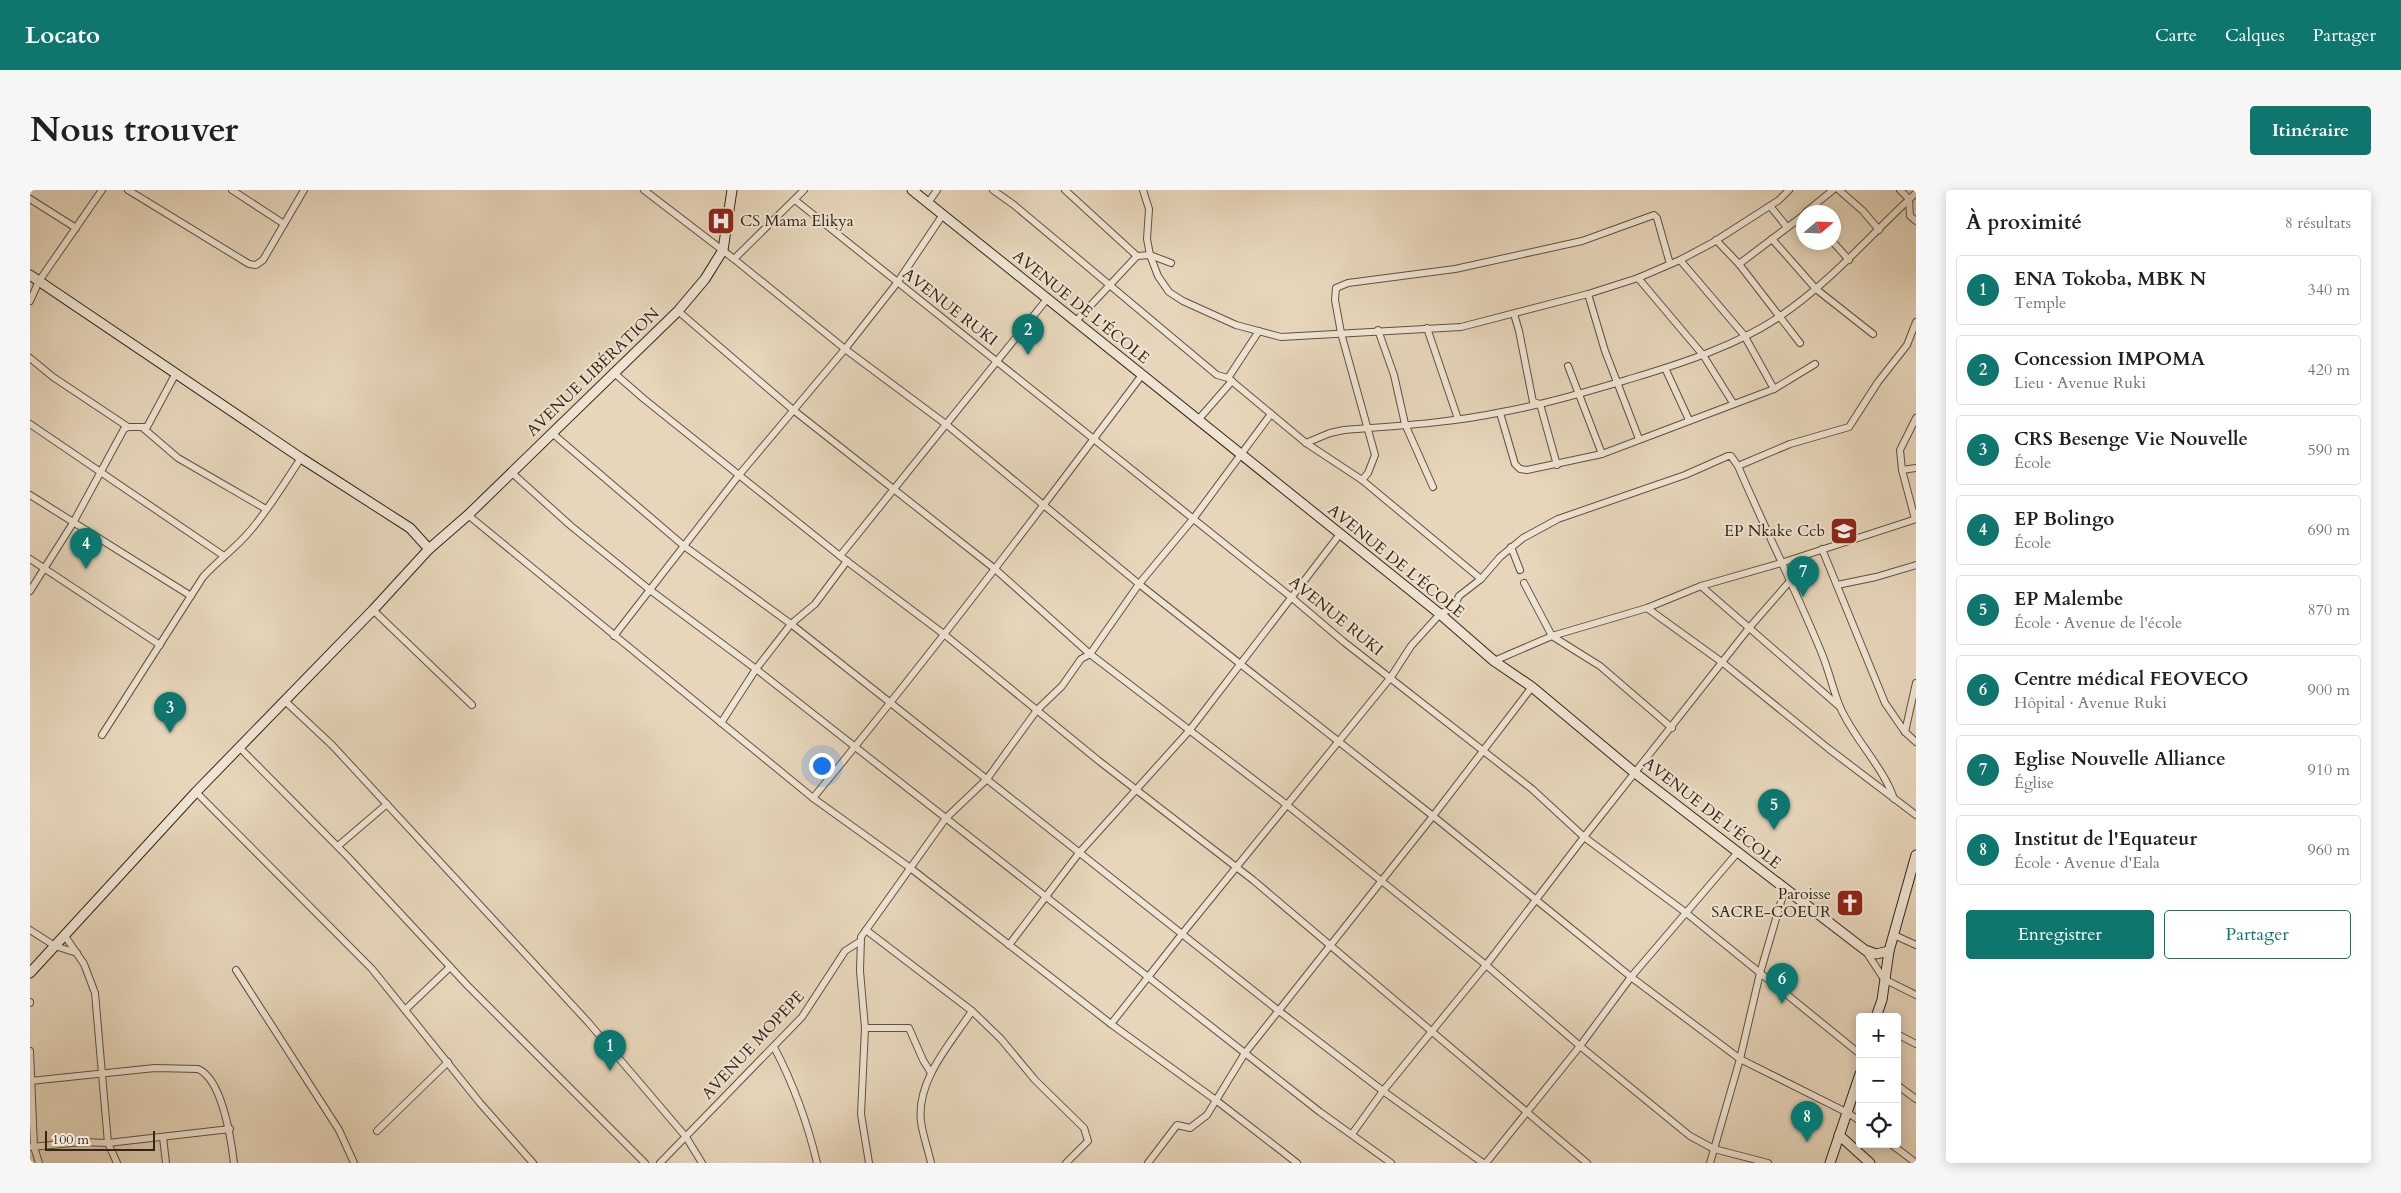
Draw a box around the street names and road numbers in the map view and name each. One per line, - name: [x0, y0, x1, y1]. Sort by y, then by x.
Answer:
- street label: AVENUE DE L'ÉCOLE: [1008, 245, 1154, 369]
- street label: AVENUE RUKI: [898, 263, 1002, 351]
- street label: AVENUE LIBÉRATION: [522, 302, 665, 441]
- street label: AVENUE DE L'ÉCOLE: [1323, 499, 1469, 623]
- street label: AVENUE RUKI: [1284, 571, 1388, 661]
- street label: AVENUE DE L'ÉCOLE: [1638, 752, 1786, 874]
- street label: AVENUE MOPEPE: [697, 986, 809, 1104]

